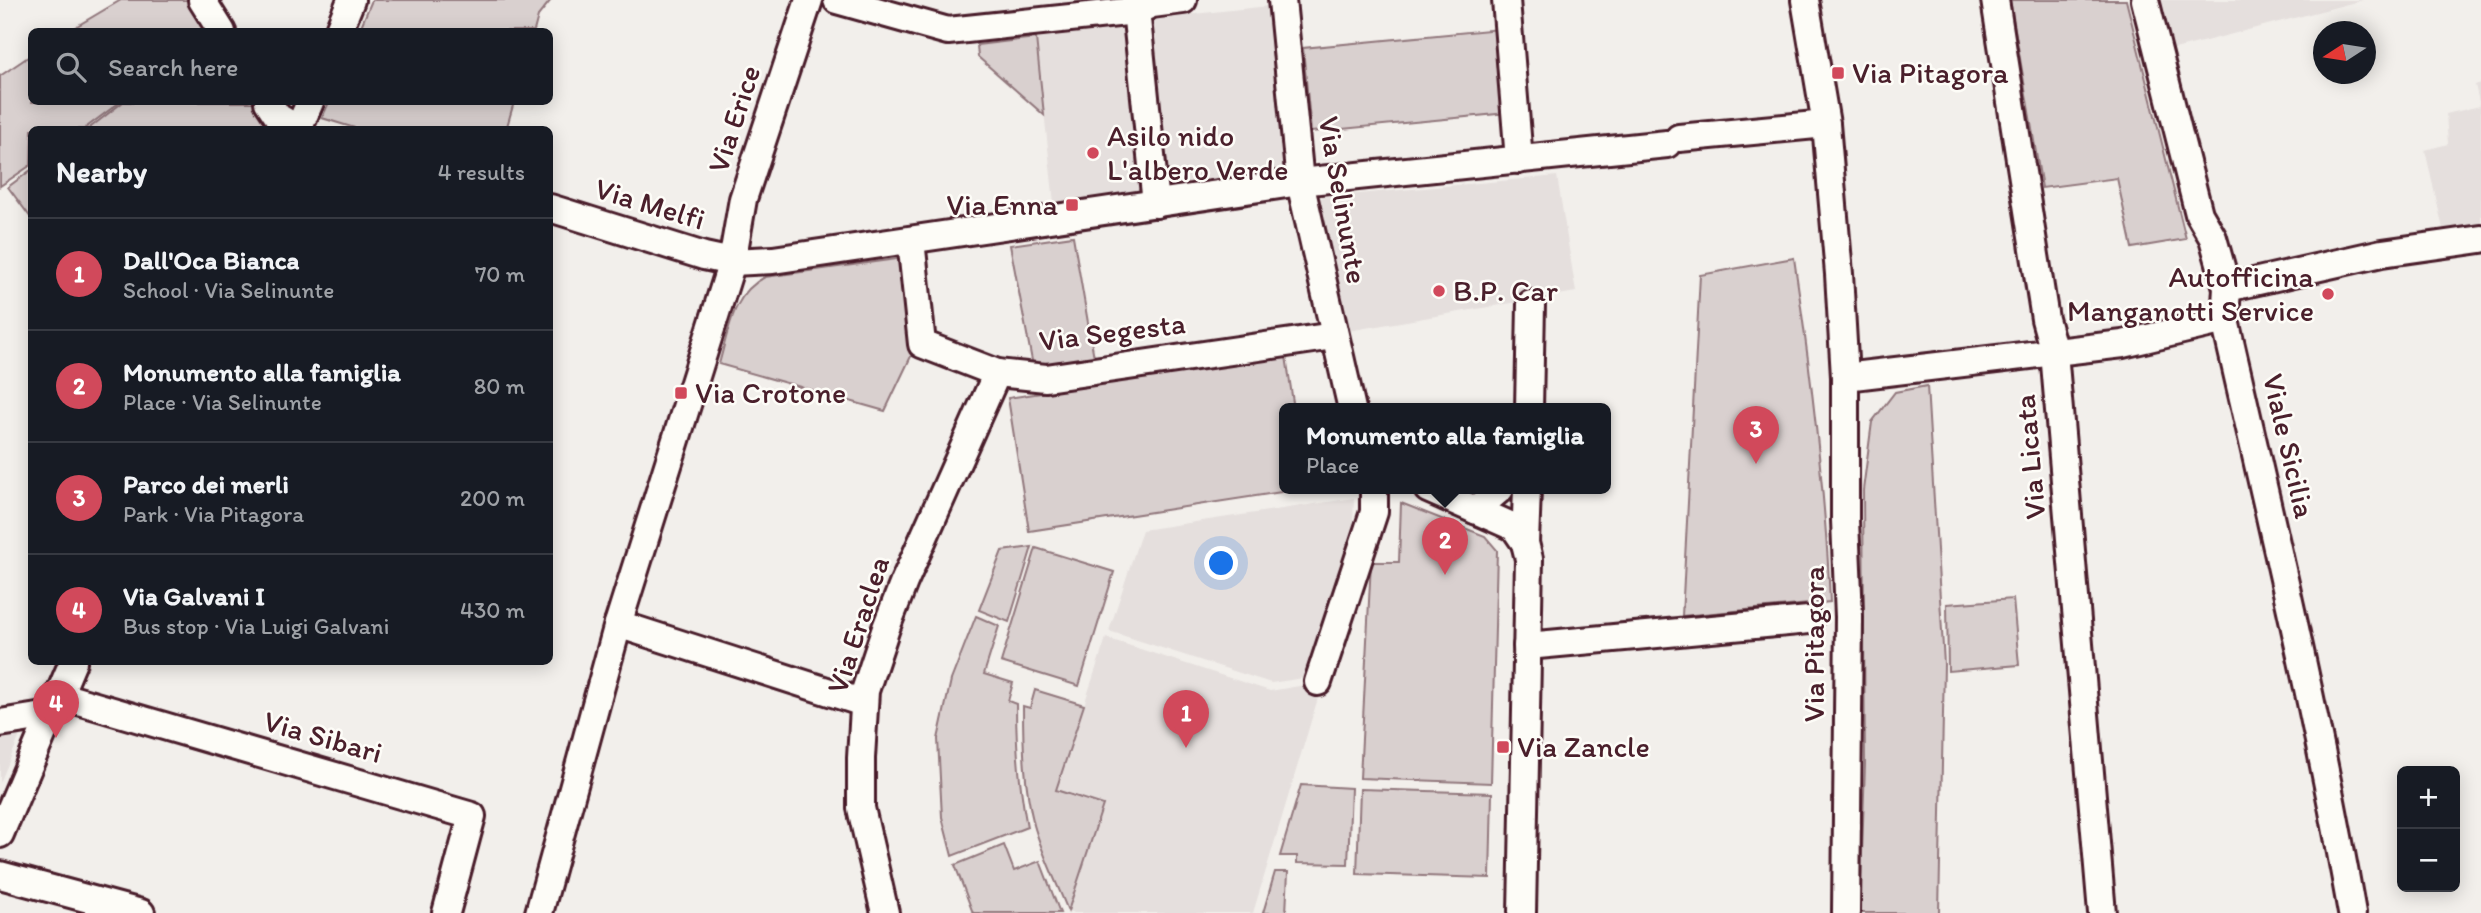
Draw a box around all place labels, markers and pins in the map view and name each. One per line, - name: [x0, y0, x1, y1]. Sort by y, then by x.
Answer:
- place label: Via Pitagora: [1852, 54, 2009, 91]
- marker: Via Pitagora: [1830, 65, 1846, 81]
- place label: Asilo nido L'albero Verde: [1107, 117, 1289, 188]
- marker: Asilo nido L'albero Verde: [1085, 145, 1101, 161]
- place label: Via Enna: [946, 186, 1058, 223]
- marker: Via Enna: [1064, 197, 1080, 213]
- place label: Autofficina Manganotti Service: [2067, 258, 2314, 329]
- place label: B.P. Car: [1453, 272, 1558, 309]
- marker: B.P. Car: [1431, 283, 1447, 299]
- marker: Autofficina Manganotti Service: [2320, 286, 2336, 302]
- place label: Via Crotone: [695, 374, 846, 411]
- marker: Via Crotone: [673, 385, 689, 401]
- pin: 3: [1733, 406, 1779, 464]
- pin: 2: [1422, 517, 1468, 575]
- pin: 4: [33, 680, 79, 738]
- pin: 1: [1163, 690, 1209, 748]
- place label: Via Zancle: [1517, 728, 1650, 765]
- marker: Via Zancle: [1495, 739, 1511, 755]

